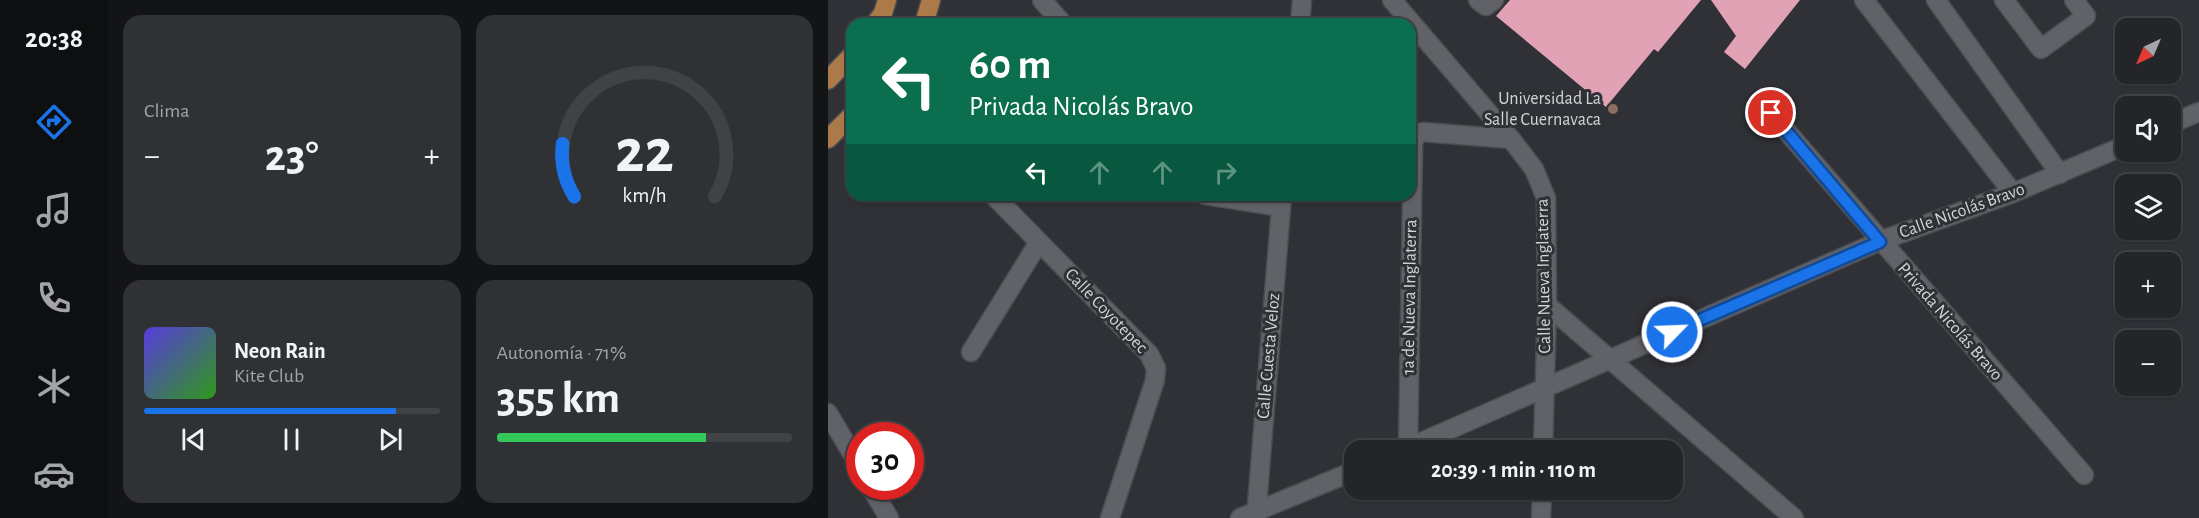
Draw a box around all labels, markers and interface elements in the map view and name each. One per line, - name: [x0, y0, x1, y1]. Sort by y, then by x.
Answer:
- north arrow: [2115, 18, 2181, 84]
- map controls: [2115, 18, 2181, 396]
- text: 20:38: [25, 25, 83, 52]
- icon: left: [870, 42, 948, 120]
- text: 60 m: [969, 44, 1051, 86]
- pin: [1745, 87, 1796, 138]
- place label: Universidad La Salle Cuernavaca: [1484, 90, 1601, 129]
- text: Privada Nicolás Bravo: [969, 93, 1194, 120]
- icon: arrive: [1754, 96, 1787, 129]
- button: sound: [2115, 96, 2181, 162]
- icon: directions: [33, 101, 75, 143]
- text: Clima: [144, 101, 189, 121]
- marker: Universidad La Salle Cuernavaca: [1606, 102, 1620, 116]
- text: 22: [615, 121, 674, 183]
- text: 23°: [265, 134, 319, 179]
- text: −: [144, 140, 160, 173]
- text: +: [424, 140, 440, 173]
- icon: left: [1020, 156, 1053, 189]
- icon: ahead: [1083, 156, 1116, 189]
- icon: ahead: [1146, 156, 1179, 189]
- icon: right: [1209, 156, 1242, 189]
- button: layers: [2115, 174, 2181, 240]
- street label: Calle Nicolás Bravo: [1897, 180, 2027, 242]
- text: km/h: [622, 185, 666, 206]
- icon: music: [33, 189, 75, 231]
- street label: Calle Nueva Inglaterra: [1534, 198, 1554, 354]
- street label: 1a de Nueva Inglaterra: [1400, 219, 1420, 375]
- button: +: [2115, 252, 2181, 318]
- street label: Privada Nicolás Bravo: [1894, 260, 2006, 385]
- street label: Calle Coyotepec: [1061, 265, 1151, 357]
- icon: phone: [33, 277, 75, 319]
- street label: Calle Cuesta Veloz: [1255, 292, 1283, 420]
- position arrow: [1640, 300, 1704, 364]
- button: −: [2115, 330, 2181, 396]
- text: Neon Rain: [234, 340, 326, 362]
- text: Autonomía · 71%: [497, 343, 626, 363]
- icon: climate: [33, 365, 75, 407]
- text: Kite Club: [234, 366, 304, 386]
- text: 355 km: [497, 376, 620, 421]
- speed limit sign: 30: [846, 422, 924, 500]
- icon: previous: [177, 423, 210, 456]
- icon: pause: [275, 423, 308, 456]
- icon: next: [374, 423, 407, 456]
- icon: car: [33, 453, 75, 495]
- text: 20:39 · 1 min · 110 m: [1431, 459, 1596, 481]

